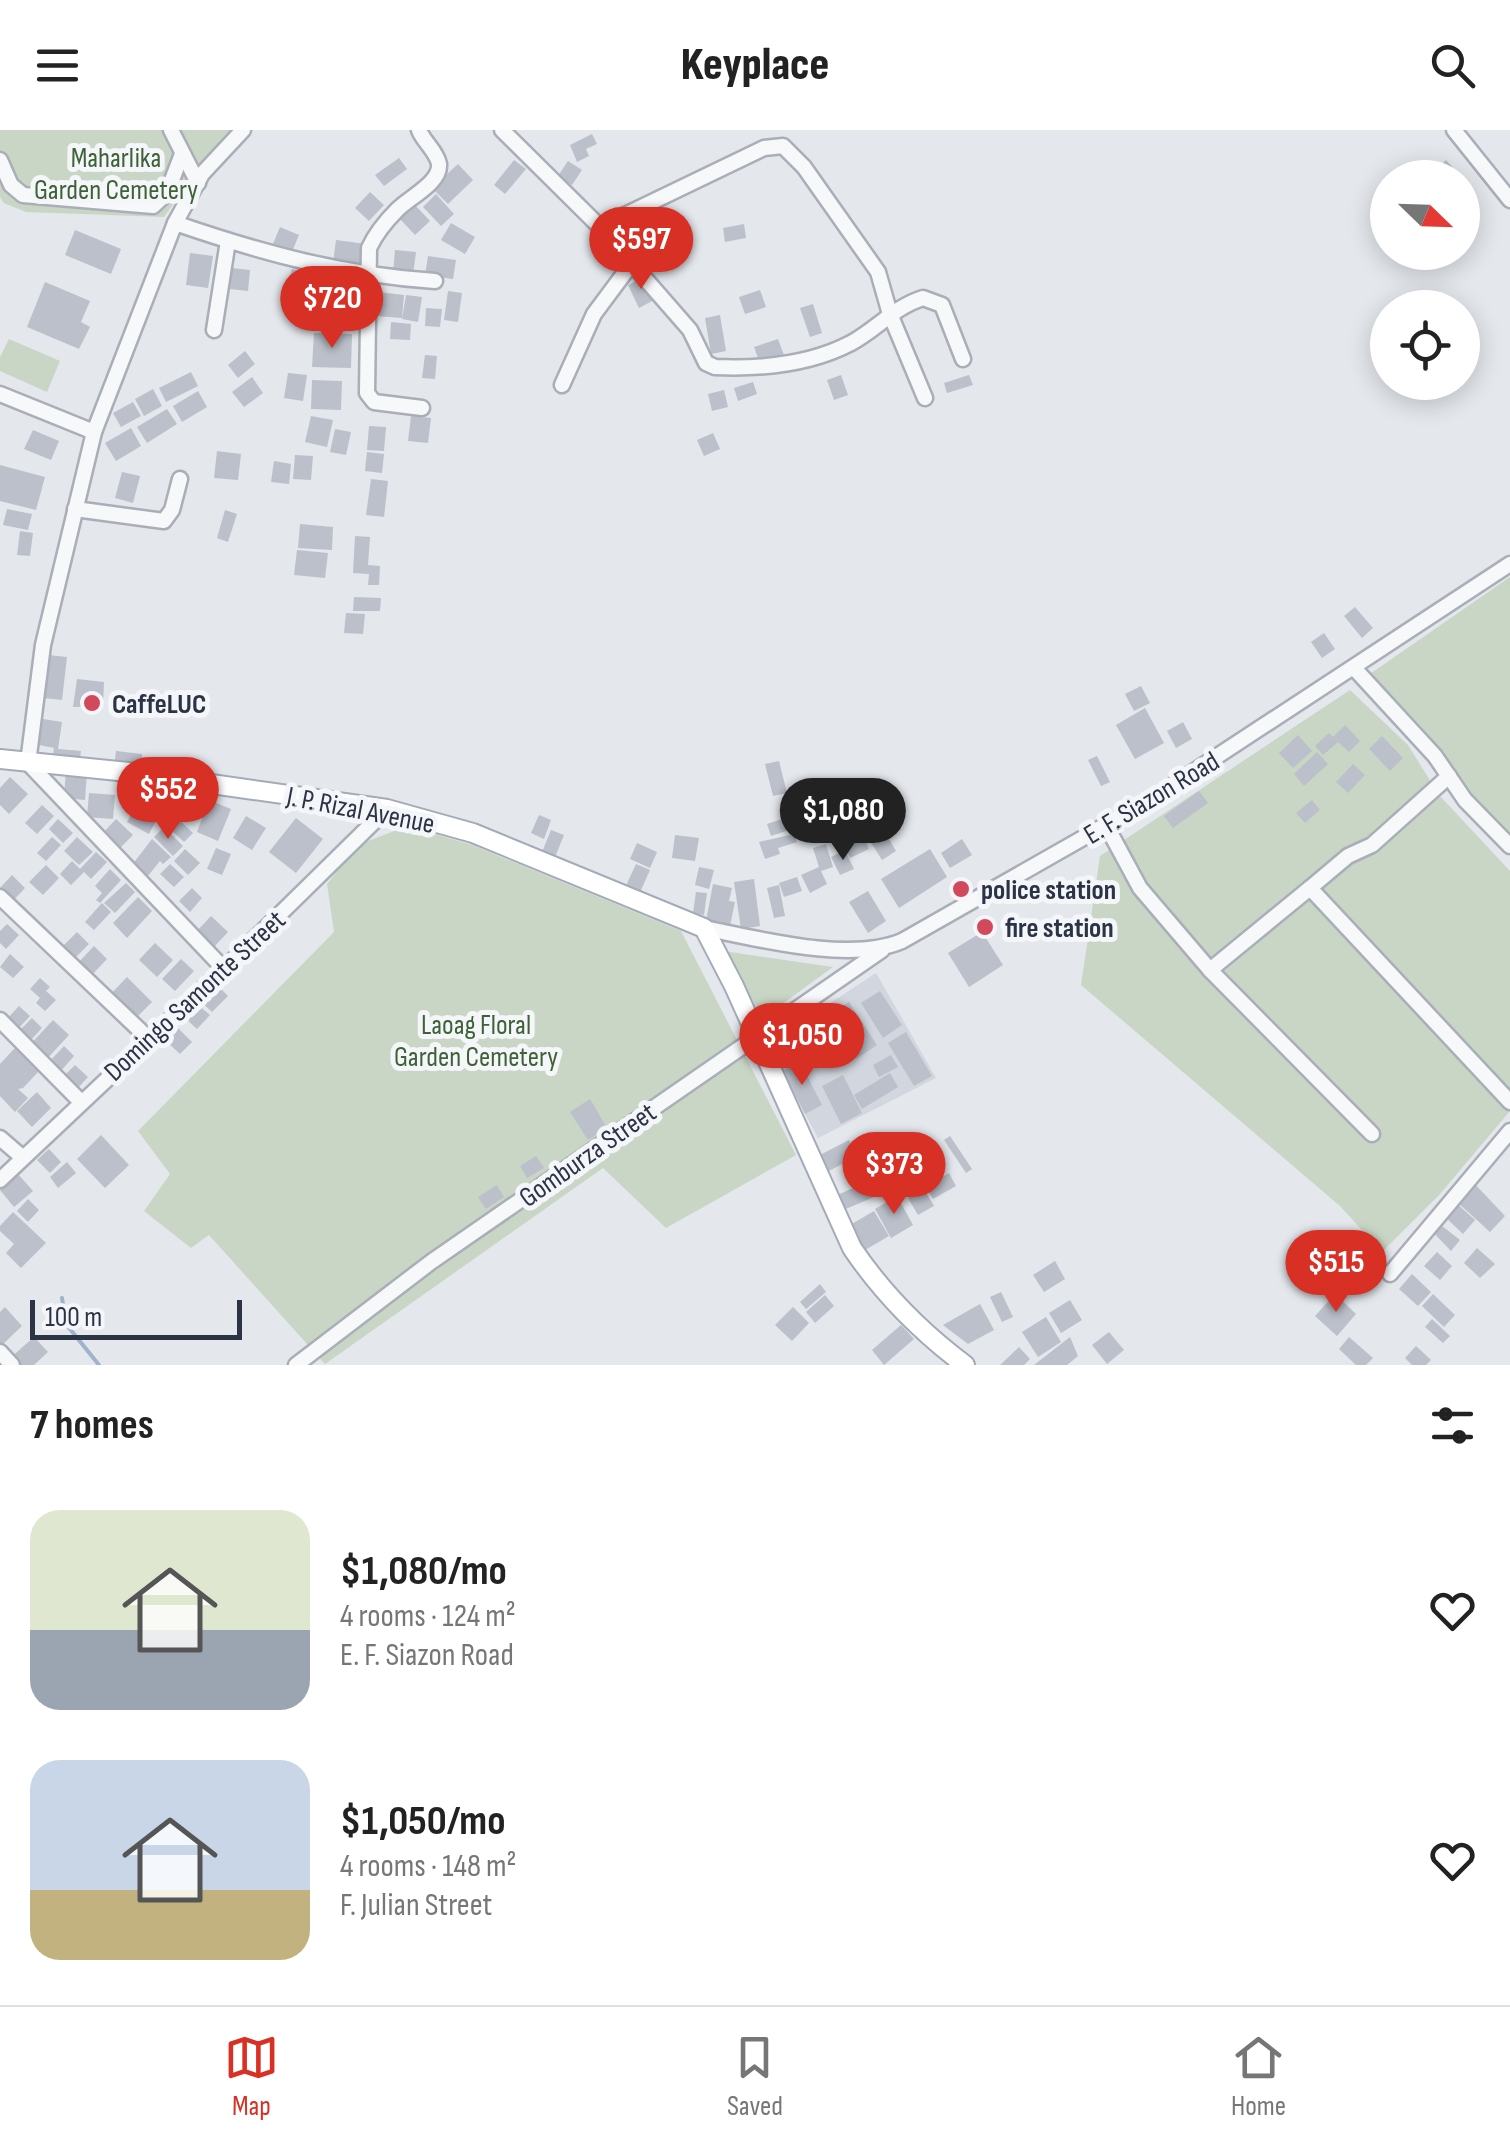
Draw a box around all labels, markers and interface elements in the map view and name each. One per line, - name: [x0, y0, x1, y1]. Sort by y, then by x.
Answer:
- icon: menu: [30, 38, 85, 93]
- text: Keyplace: [681, 38, 829, 93]
- icon: search: [1425, 38, 1480, 93]
- park label: Maharlika Garden Cemetery: [34, 142, 198, 207]
- north arrow: [1370, 160, 1480, 270]
- map controls: [1370, 160, 1480, 400]
- pin: $597: [582, 207, 700, 292]
- text: $597: [611, 220, 671, 259]
- pin: $720: [273, 266, 391, 351]
- text: $720: [302, 279, 362, 318]
- button: locate: [1370, 290, 1480, 400]
- place label: CaffeLUC: [112, 688, 206, 721]
- marker: CaffeLUC: [81, 692, 103, 714]
- street label: E. F. Siazon Road: [1078, 745, 1225, 852]
- pin: $552: [109, 757, 227, 842]
- text: $552: [139, 770, 197, 809]
- pin: $1,080: [762, 778, 924, 863]
- street label: J. P. Rizal Avenue: [283, 780, 437, 841]
- text: $1,080: [802, 791, 884, 830]
- place label: police station: [981, 874, 1116, 907]
- marker: police station: [950, 878, 972, 900]
- street label: Domingo Samonte Street: [98, 904, 292, 1088]
- place label: fire station: [1005, 912, 1114, 945]
- marker: fire station: [974, 916, 996, 938]
- pin: $1,050: [721, 1003, 883, 1088]
- park label: Laoag Floral Garden Cemetery: [394, 1009, 558, 1074]
- text: $1,050: [761, 1016, 843, 1055]
- street label: Gomburza Street: [513, 1096, 663, 1214]
- pin: $373: [835, 1132, 953, 1217]
- text: $373: [864, 1145, 924, 1184]
- pin: $515: [1277, 1230, 1395, 1315]
- text: $515: [1307, 1243, 1365, 1282]
- scale bar: [30, 1295, 242, 1340]
- text: 100 m: [45, 1301, 102, 1334]
- icon: filters: [1425, 1398, 1480, 1453]
- text: 7 homes: [30, 1400, 154, 1451]
- text: $1,080/mo: [340, 1546, 507, 1597]
- icon: home: [110, 1550, 230, 1670]
- icon: heart: [1425, 1583, 1480, 1638]
- text: 4 rooms · 124 m²: [340, 1597, 516, 1636]
- text: E. F. Siazon Road: [340, 1636, 514, 1675]
- text: $1,050/mo: [340, 1796, 505, 1847]
- icon: home: [110, 1800, 230, 1920]
- icon: heart: [1425, 1833, 1480, 1888]
- text: 4 rooms · 148 m²: [340, 1847, 517, 1886]
- text: F. Julian Street: [340, 1886, 492, 1925]
- tab: Map: [224, 2030, 279, 2123]
- tab: Saved: [727, 2030, 783, 2123]
- tab: Home: [1231, 2030, 1286, 2123]

